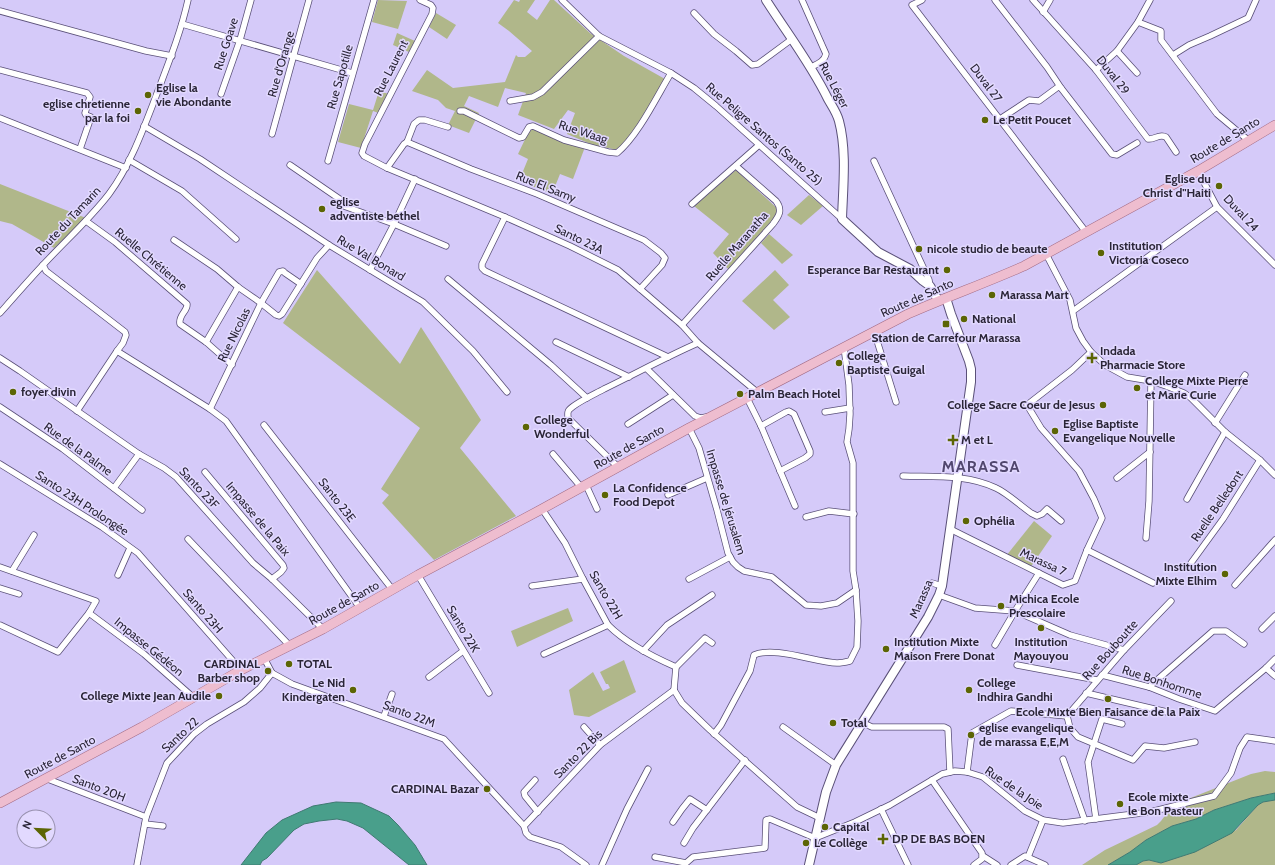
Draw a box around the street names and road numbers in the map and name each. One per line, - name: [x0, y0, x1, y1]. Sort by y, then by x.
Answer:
- street label: Rue Goave: [210, 16, 241, 72]
- street label: Rue d'Orange: [264, 29, 297, 99]
- street label: Rue Laurent: [370, 37, 411, 98]
- street label: Rue Sapotille: [323, 43, 356, 111]
- street label: Duval 29: [1094, 52, 1133, 97]
- street label: Rue Léger: [816, 59, 853, 111]
- street label: Duval 27: [967, 60, 1006, 105]
- street label: Rue Peligre Santos (Santo 25): [703, 79, 826, 188]
- street label: Route de Santo: [1187, 113, 1262, 166]
- street label: Rue Waag: [557, 117, 611, 147]
- street label: Rue El Samy: [514, 168, 578, 205]
- street label: Route du Tamarin: [32, 183, 104, 258]
- street label: Duval 24: [1220, 191, 1262, 234]
- street label: Ruelle Maranatha: [702, 208, 771, 284]
- street label: Santo 23A: [552, 220, 607, 257]
- street label: Ruelle Chrétienne: [112, 224, 191, 293]
- street label: Rue Val Bonard: [334, 231, 408, 284]
- street label: Route de Santo: [878, 275, 956, 320]
- street label: Rue Nicolas: [214, 305, 253, 364]
- street label: Rue de la Palme: [41, 419, 115, 478]
- street label: Route de Santo: [591, 421, 667, 472]
- street label: Impasse de Jérusalem: [703, 447, 750, 556]
- street label: Santo 23F: [176, 464, 223, 512]
- street label: Santo 23H Prolongée: [33, 467, 132, 538]
- street label: Ruelle Belledont: [1187, 467, 1246, 544]
- street label: Santo 23E: [315, 475, 360, 525]
- street label: Impasse de la Paix: [223, 479, 294, 559]
- street label: Marassa 7: [1018, 544, 1069, 579]
- street label: Santo 22H: [587, 568, 626, 622]
- street label: Route de Santo: [306, 577, 382, 628]
- street label: Marassa: [905, 577, 936, 620]
- street label: Santo 23H: [180, 585, 227, 636]
- street label: Santo 22K: [444, 603, 483, 655]
- street label: Impasse Gédéon: [112, 614, 187, 679]
- street label: Rue Bouboutte: [1079, 616, 1141, 683]
- street label: Rue Bonhomme: [1120, 662, 1204, 701]
- street label: Santo 22M: [381, 697, 438, 730]
- street label: Santo 22: [158, 714, 201, 756]
- street label: Santo 22 Bis: [550, 726, 605, 781]
- street label: Route de Santo: [22, 731, 98, 782]
- street label: Rue de la Joie: [982, 763, 1046, 813]
- street label: Santo 20H: [70, 771, 128, 805]

